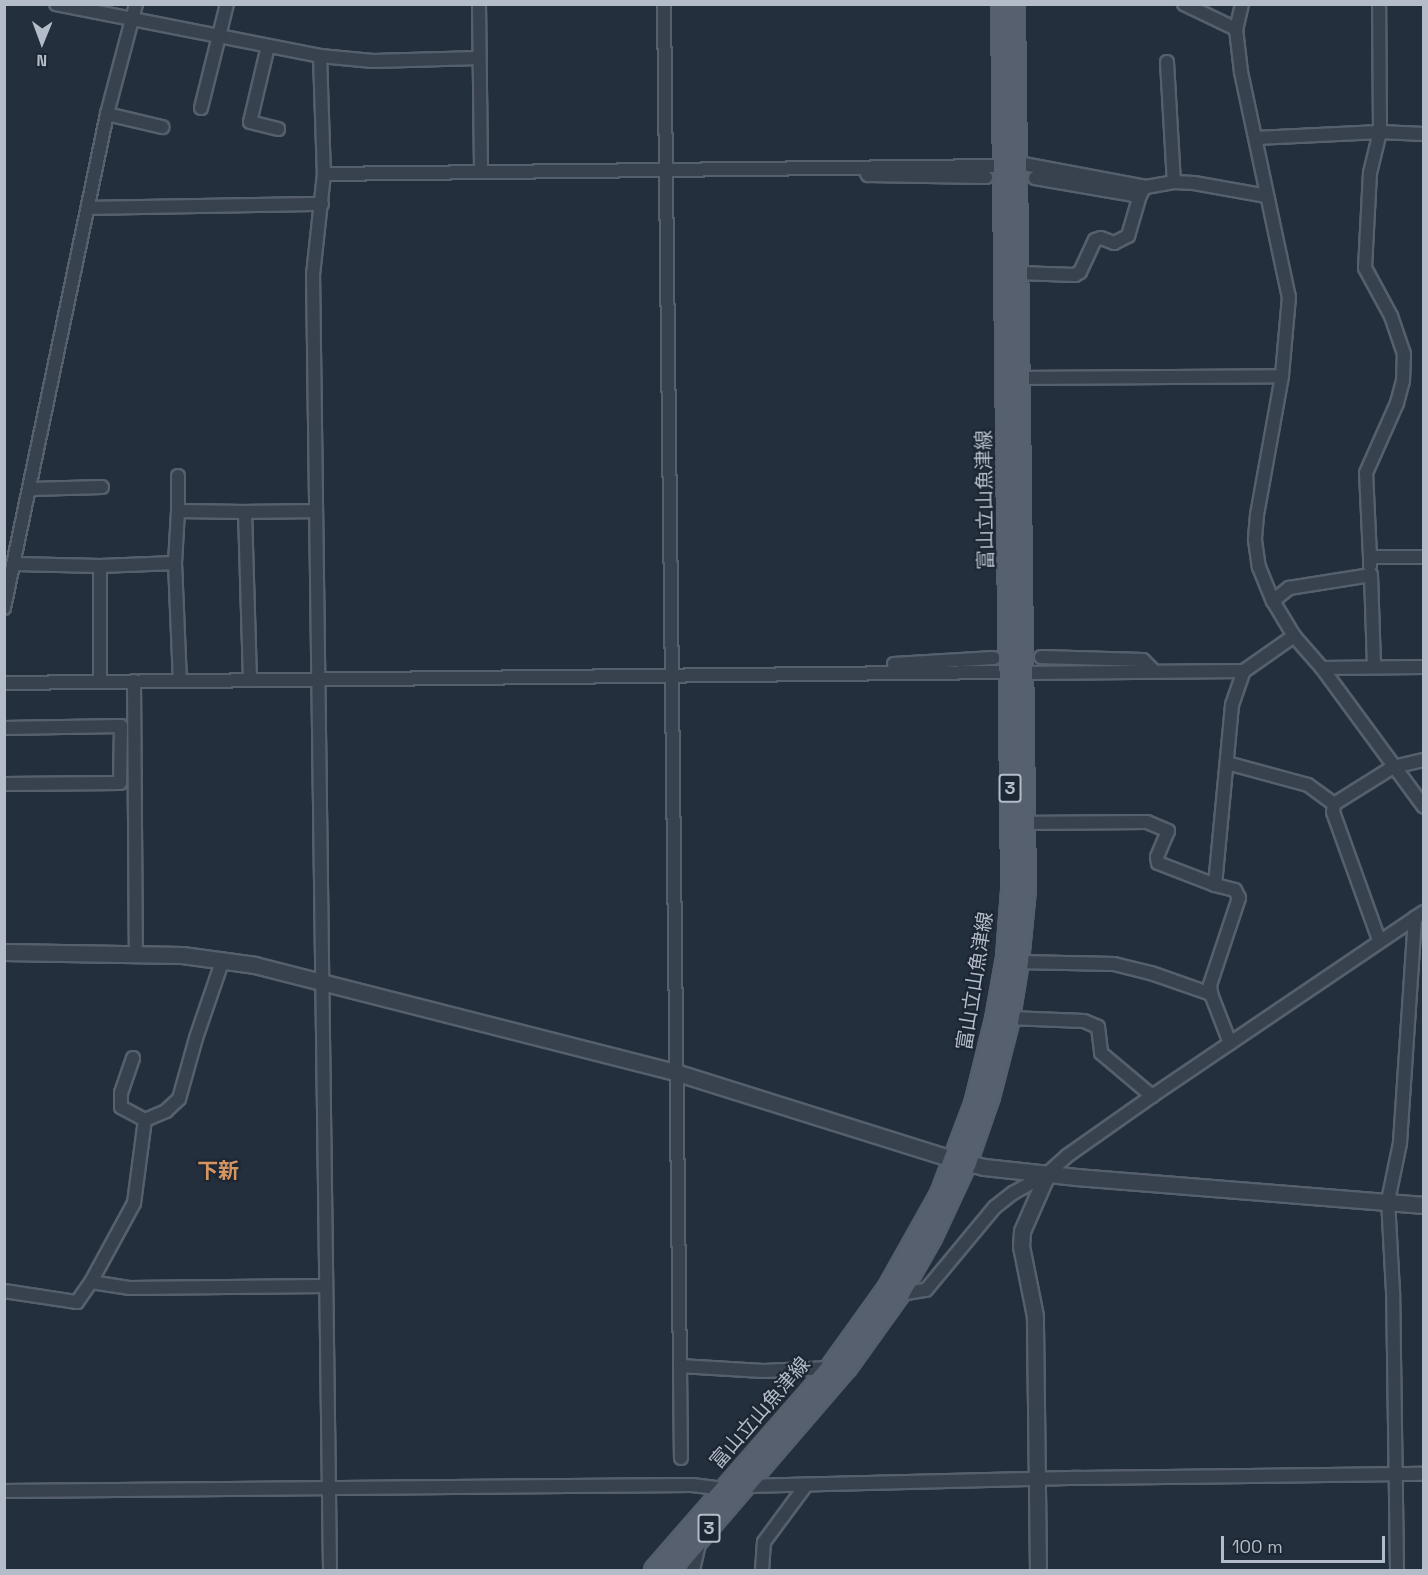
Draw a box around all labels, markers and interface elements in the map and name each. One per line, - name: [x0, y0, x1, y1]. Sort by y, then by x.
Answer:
- north arrow: [12, 12, 72, 72]
- text: N: [36, 50, 47, 71]
- street label: 富山立山魚津線: [972, 430, 998, 570]
- road number: 3: [998, 773, 1022, 803]
- street label: 富山立山魚津線: [952, 910, 998, 1052]
- district label: 下新: [197, 1158, 239, 1184]
- street label: 富山立山魚津線: [705, 1352, 815, 1474]
- road number: 3: [697, 1513, 721, 1543]
- scale bar: [1224, 1524, 1388, 1562]
- text: 100 m: [1232, 1535, 1283, 1558]

